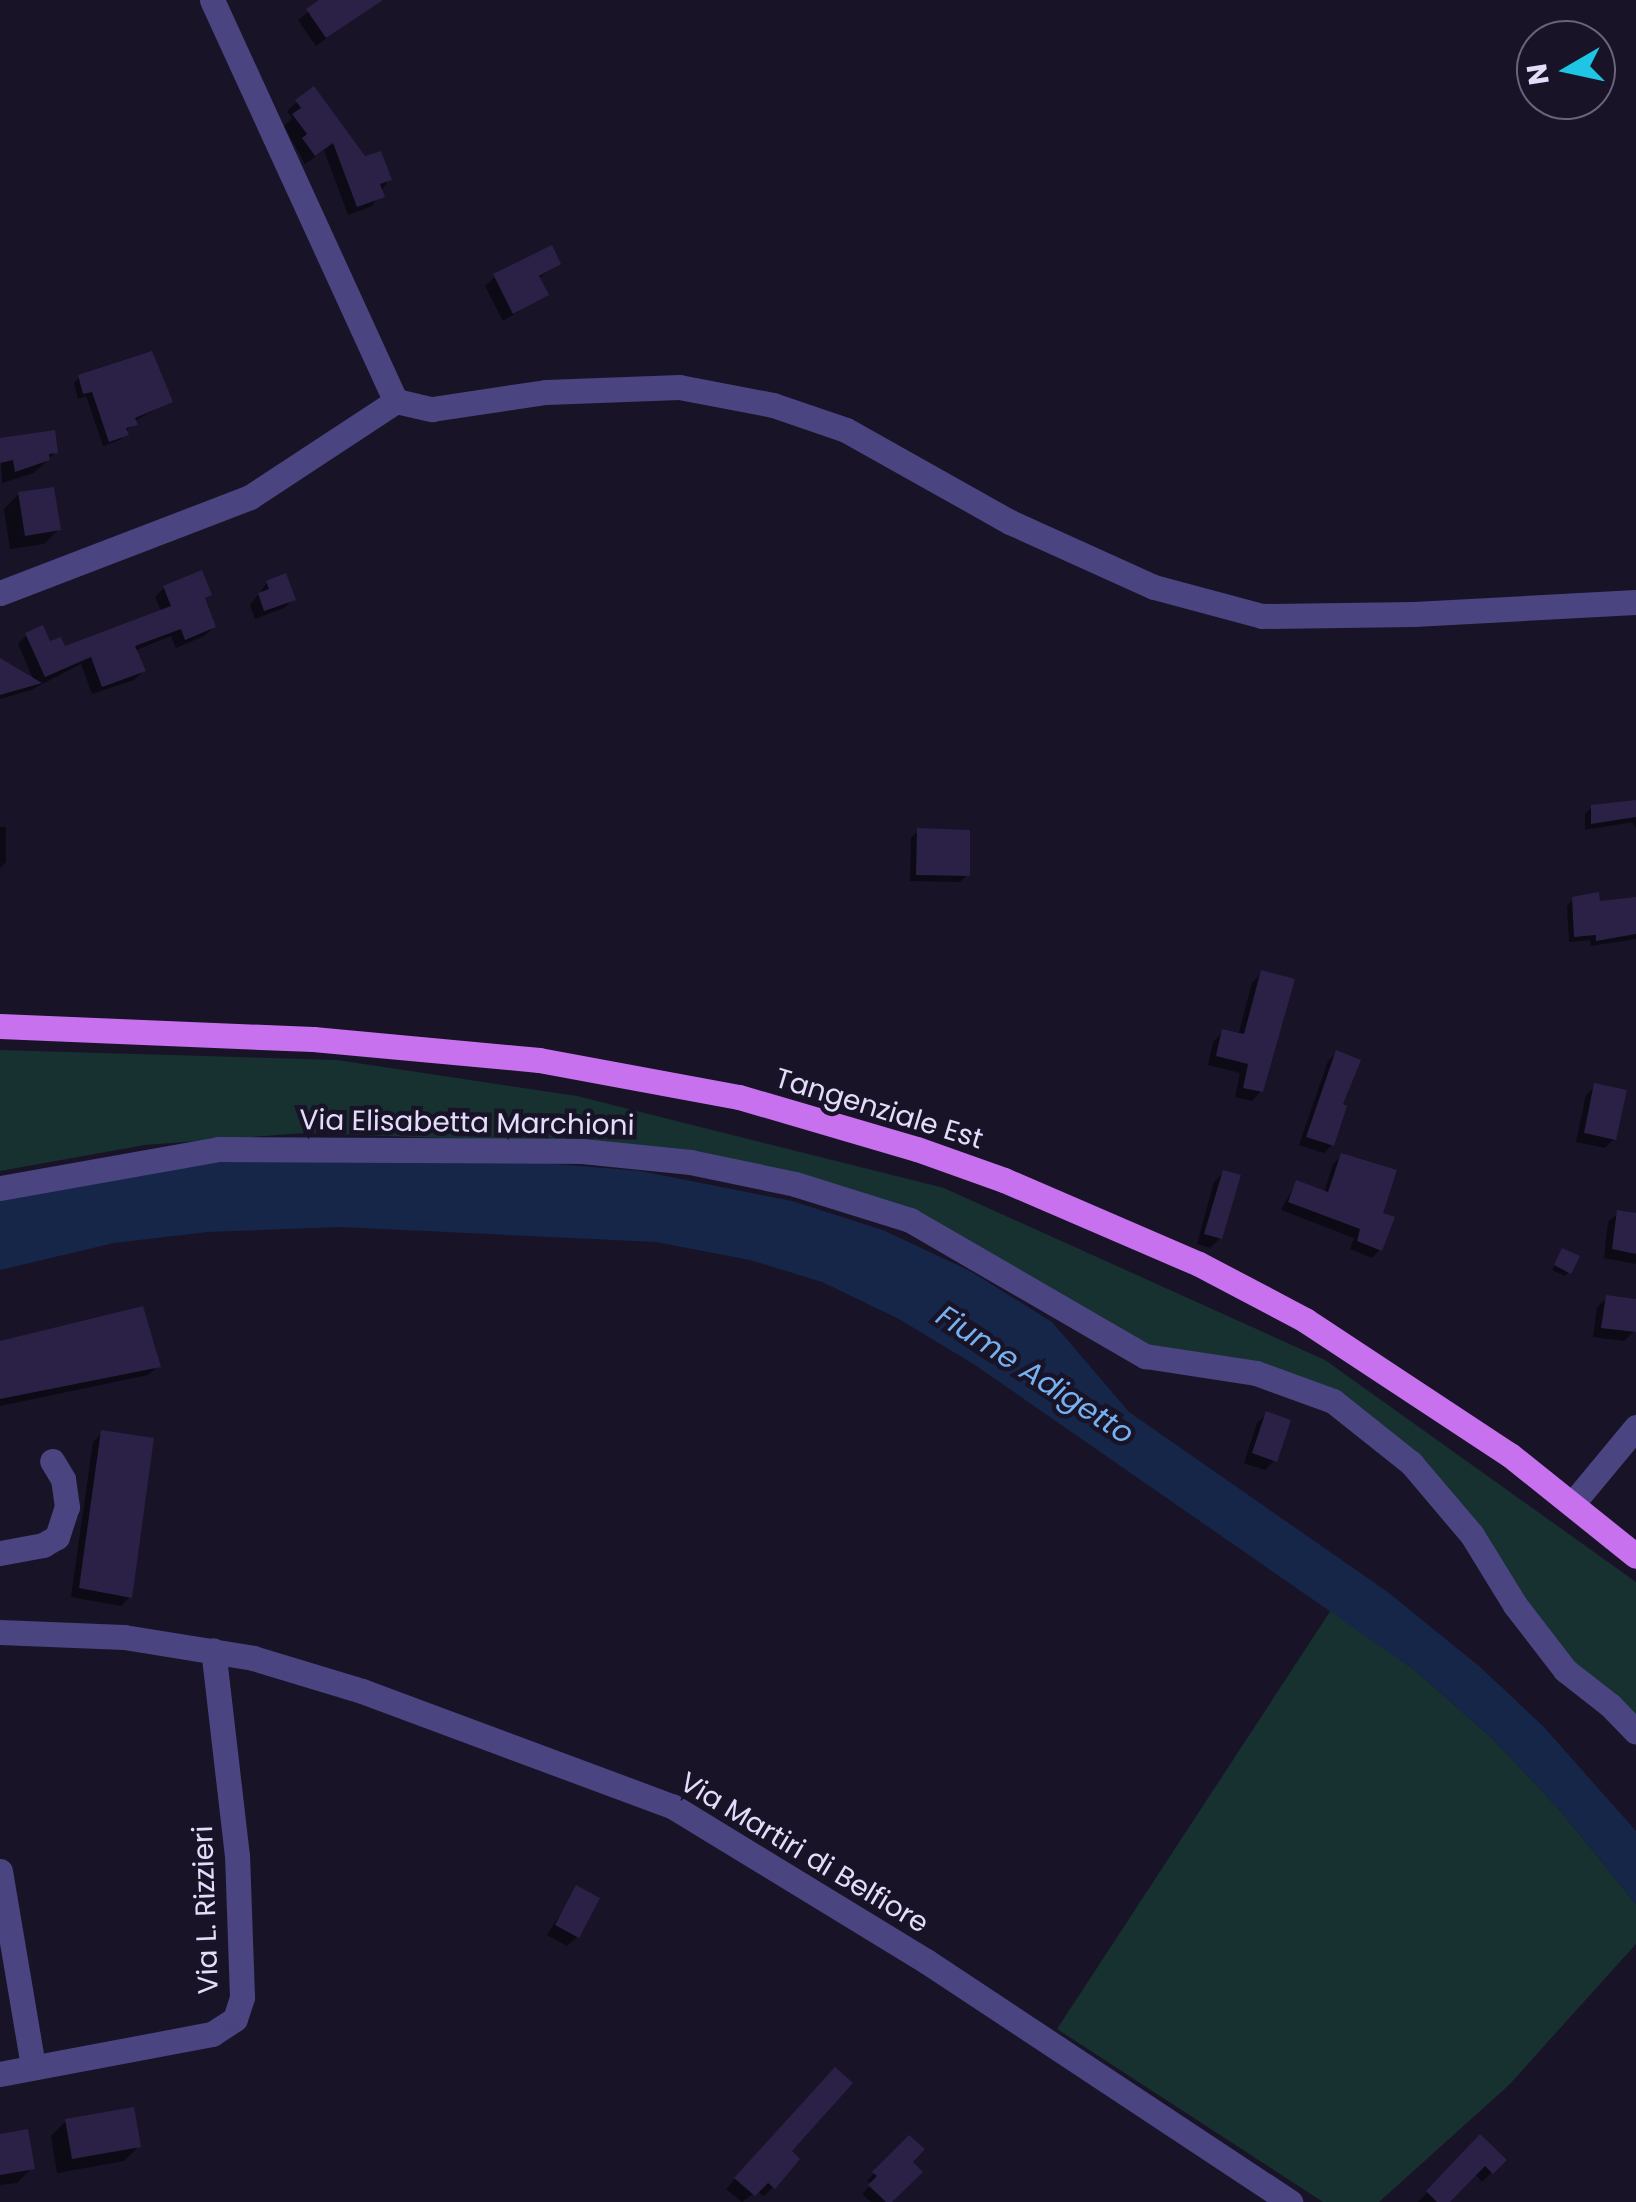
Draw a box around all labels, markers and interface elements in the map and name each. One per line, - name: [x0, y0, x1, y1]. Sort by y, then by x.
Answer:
- north arrow: [1516, 20, 1616, 120]
- text: N: [1517, 61, 1559, 88]
- street label: Tangenziale Est: [771, 1061, 987, 1157]
- street label: Via Elisabetta Marchioni: [299, 1103, 635, 1143]
- water label: Fiume Adigetto: [930, 1298, 1140, 1452]
- street label: Via Martiri di Belfiore: [674, 1765, 934, 1941]
- street label: Via L. Rizzieri: [186, 1825, 226, 1995]

